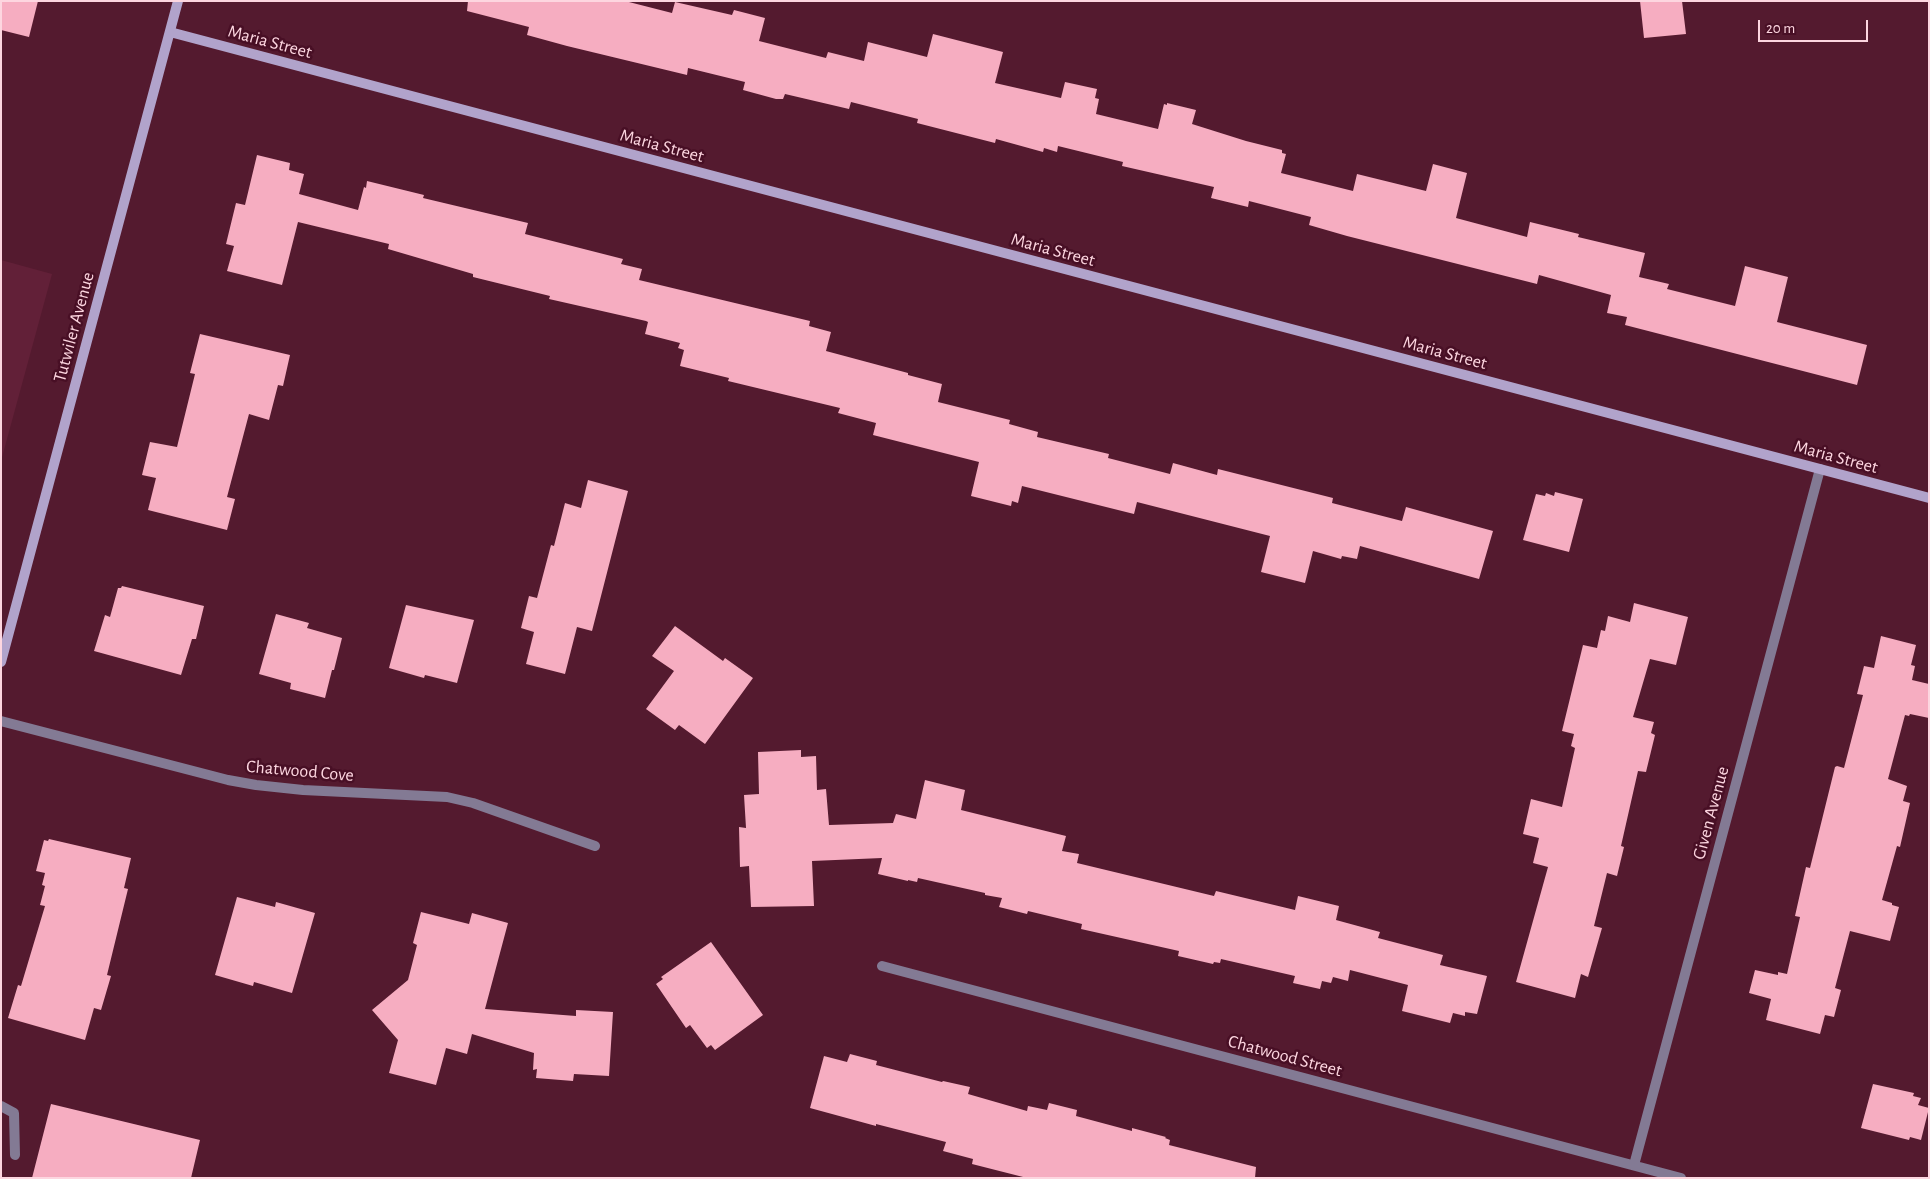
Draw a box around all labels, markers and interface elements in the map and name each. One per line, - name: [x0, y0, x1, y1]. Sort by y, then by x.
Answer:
- scale bar: [1760, 10, 1870, 42]
- street label: Maria Street: [226, 20, 314, 64]
- text: 20 m: [1766, 21, 1795, 36]
- street label: Maria Street: [618, 124, 706, 168]
- street label: Maria Street: [1009, 228, 1097, 272]
- street label: Tutwiler Avenue: [49, 270, 99, 384]
- street label: Maria Street: [1401, 331, 1489, 375]
- street label: Maria Street: [1792, 435, 1880, 479]
- street label: Chatwood Cove: [245, 756, 355, 786]
- street label: Given Avenue: [1688, 764, 1734, 862]
- street label: Chatwood Street: [1226, 1030, 1344, 1082]

